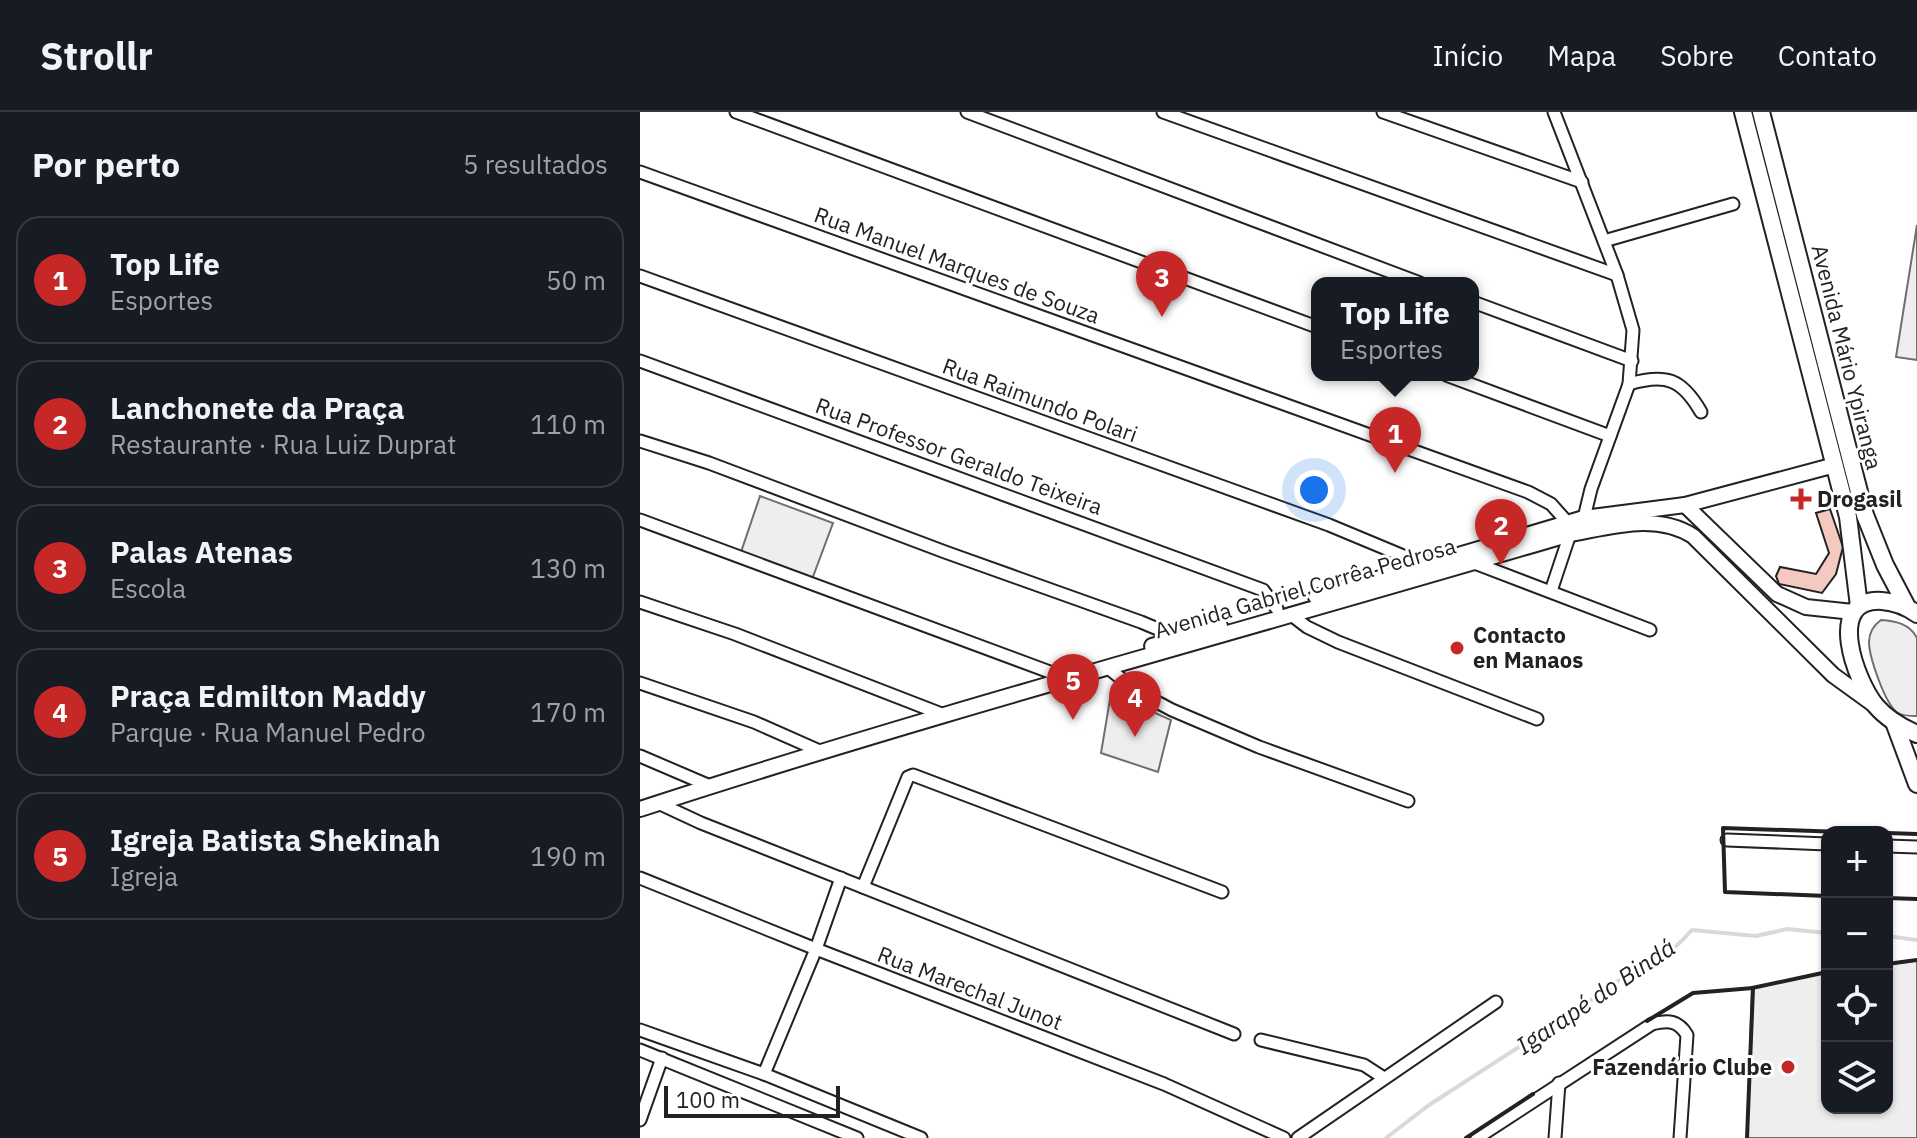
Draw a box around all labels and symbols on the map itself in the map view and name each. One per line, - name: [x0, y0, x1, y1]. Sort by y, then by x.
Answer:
- street label: Rua Manuel Marques de Souza: [810, 199, 1104, 330]
- street label: Avenida Mário Ypiranga: [1806, 241, 1890, 473]
- pin: 3: [1136, 251, 1188, 317]
- street label: Rua Raimundo Polari: [939, 351, 1142, 448]
- street label: Rua Professor Geraldo Teixeira: [812, 390, 1107, 521]
- pin: 1: [1369, 407, 1421, 473]
- your location: [1294, 470, 1334, 510]
- place label: Drogasil: [1817, 484, 1903, 513]
- marker: Drogasil: [1792, 490, 1810, 508]
- pin: 2: [1475, 499, 1527, 565]
- street label: Avenida Gabriel Corrêa Pedrosa: [1151, 530, 1459, 644]
- place label: Contacto en Manaos: [1473, 620, 1583, 674]
- marker: Contacto en Manaos: [1448, 639, 1466, 657]
- pin: 5: [1047, 654, 1099, 720]
- pin: 4: [1109, 671, 1161, 737]
- water label: Igarapé do Bindá: [1510, 931, 1681, 1061]
- street label: Rua Marechal Junot: [874, 939, 1067, 1036]
- place label: Fazendário Clube: [1592, 1052, 1772, 1081]
- marker: Fazendário Clube: [1779, 1058, 1797, 1076]
- scale bar: [664, 1082, 840, 1118]

